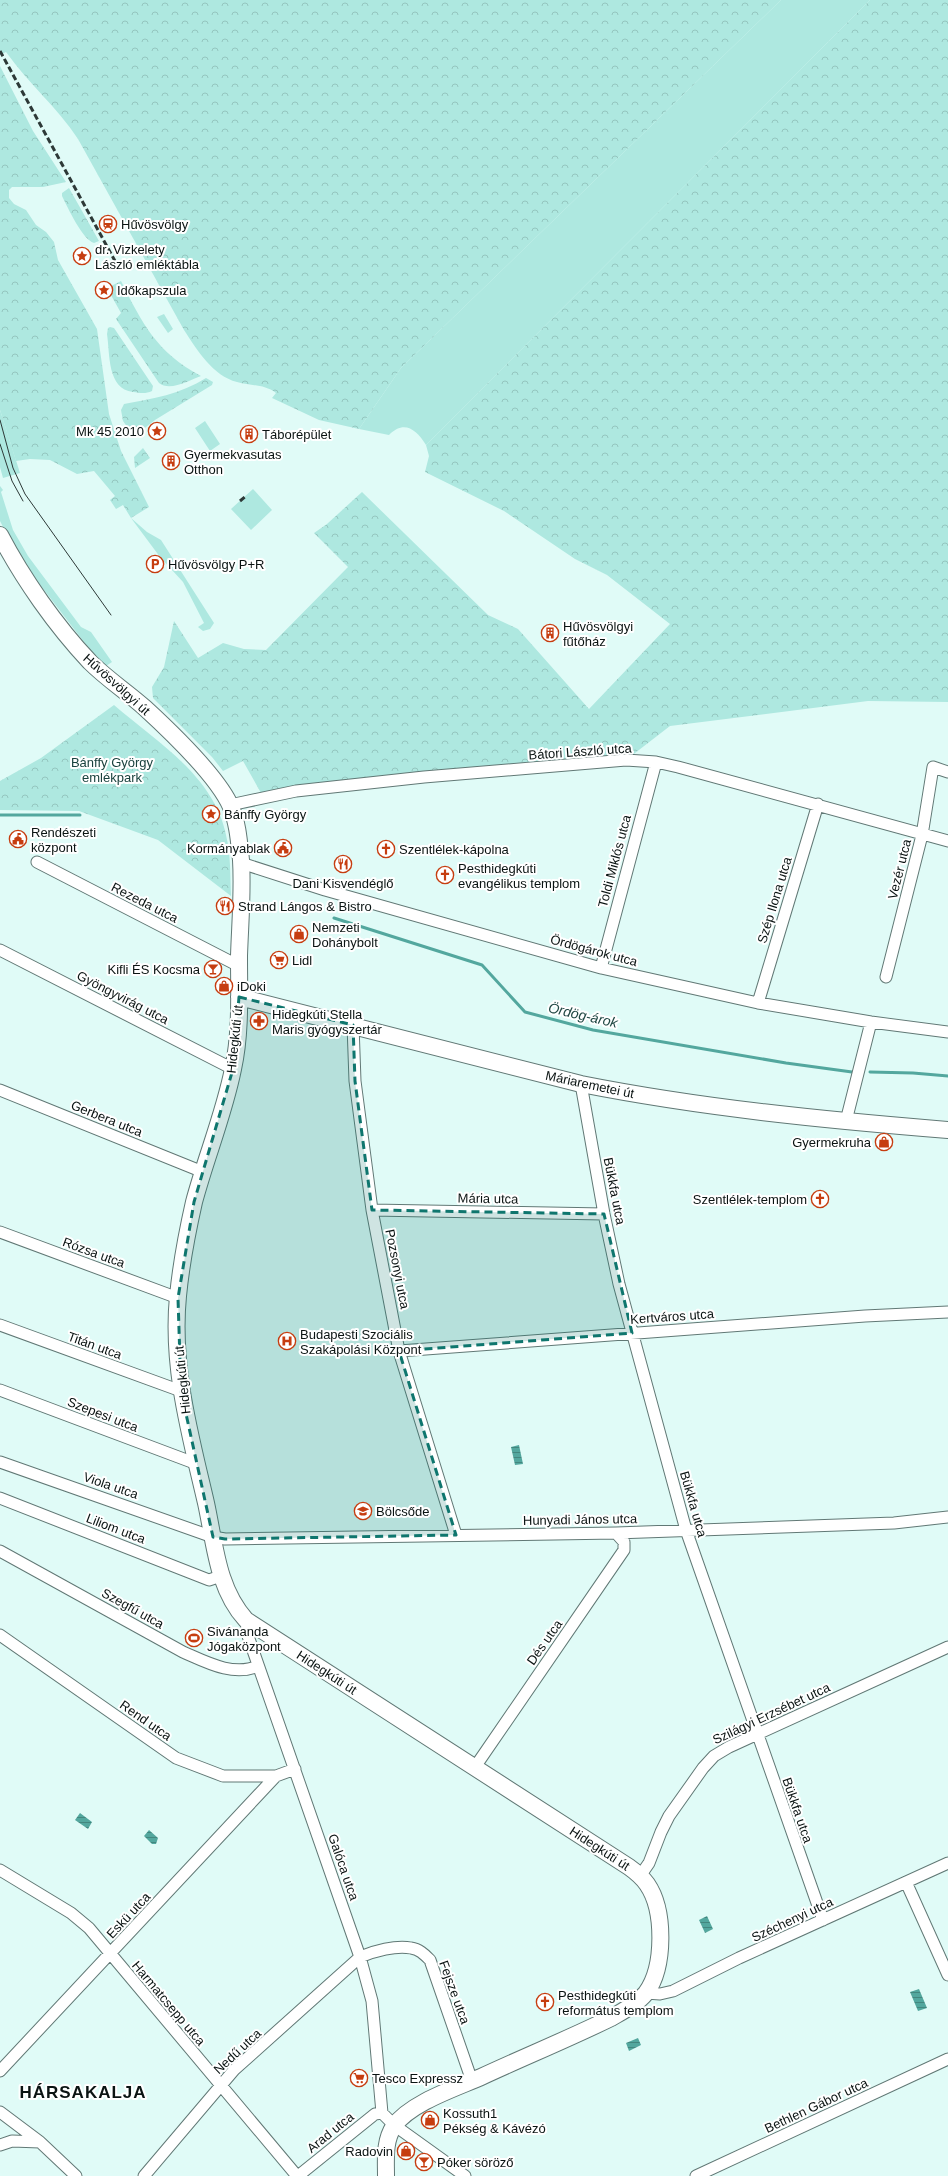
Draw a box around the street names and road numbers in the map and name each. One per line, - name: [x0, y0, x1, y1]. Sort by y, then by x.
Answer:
- street label: Hűvösvölgyi út: [80, 651, 153, 718]
- street label: Bátori László utca: [528, 740, 633, 763]
- street label: Toldi Miklós utca: [595, 812, 634, 909]
- street label: Vezér utca: [885, 837, 914, 901]
- street label: Szép Ilona utca: [754, 854, 795, 945]
- street label: Rezeda utca: [109, 879, 181, 926]
- street label: Ördögárok utca: [549, 932, 640, 970]
- street label: Gyöngyvirág utca: [74, 968, 172, 1027]
- street label: Hidegkúti út: [223, 1004, 246, 1074]
- street label: Máriaremetei út: [544, 1068, 636, 1101]
- street label: Gerbera utca: [69, 1097, 146, 1140]
- street label: Bükkfa utca: [601, 1156, 628, 1227]
- street label: Mária utca: [458, 1190, 519, 1207]
- street label: Pozsonyi utca: [382, 1228, 413, 1311]
- street label: Rózsa utca: [61, 1234, 128, 1271]
- street label: Kertváros utca: [630, 1306, 715, 1327]
- street label: Titán utca: [66, 1329, 125, 1362]
- street label: Hidegkúti út: [171, 1345, 194, 1415]
- street label: Szepesi utca: [65, 1394, 141, 1435]
- street label: Viola utca: [82, 1469, 141, 1502]
- street label: Bükkfa utca: [677, 1469, 710, 1540]
- street label: Liliom utca: [84, 1510, 148, 1547]
- street label: Hunyadi János utca: [523, 1511, 638, 1528]
- street label: Szegfű utca: [99, 1585, 167, 1632]
- street label: Dés utca: [524, 1616, 566, 1668]
- street label: Hidegkúti út: [294, 1647, 360, 1698]
- street label: Szilágyi Erzsébet utca: [710, 1679, 833, 1747]
- street label: Rend utca: [117, 1697, 175, 1744]
- street label: Bükkfa utca: [779, 1776, 816, 1845]
- street label: Hidegkúti út: [567, 1823, 633, 1874]
- street label: Galóca utca: [325, 1832, 362, 1903]
- street label: Eskü utca: [103, 1889, 154, 1941]
- street label: Széchenyi utca: [749, 1894, 836, 1945]
- street label: Harmatcsepp utca: [129, 1958, 209, 2049]
- street label: Fejsze utca: [436, 1958, 473, 2027]
- street label: Nedű utca: [211, 2025, 265, 2077]
- street label: Bethlen Gábor utca: [762, 2075, 871, 2136]
- street label: Arad utca: [304, 2109, 357, 2156]

